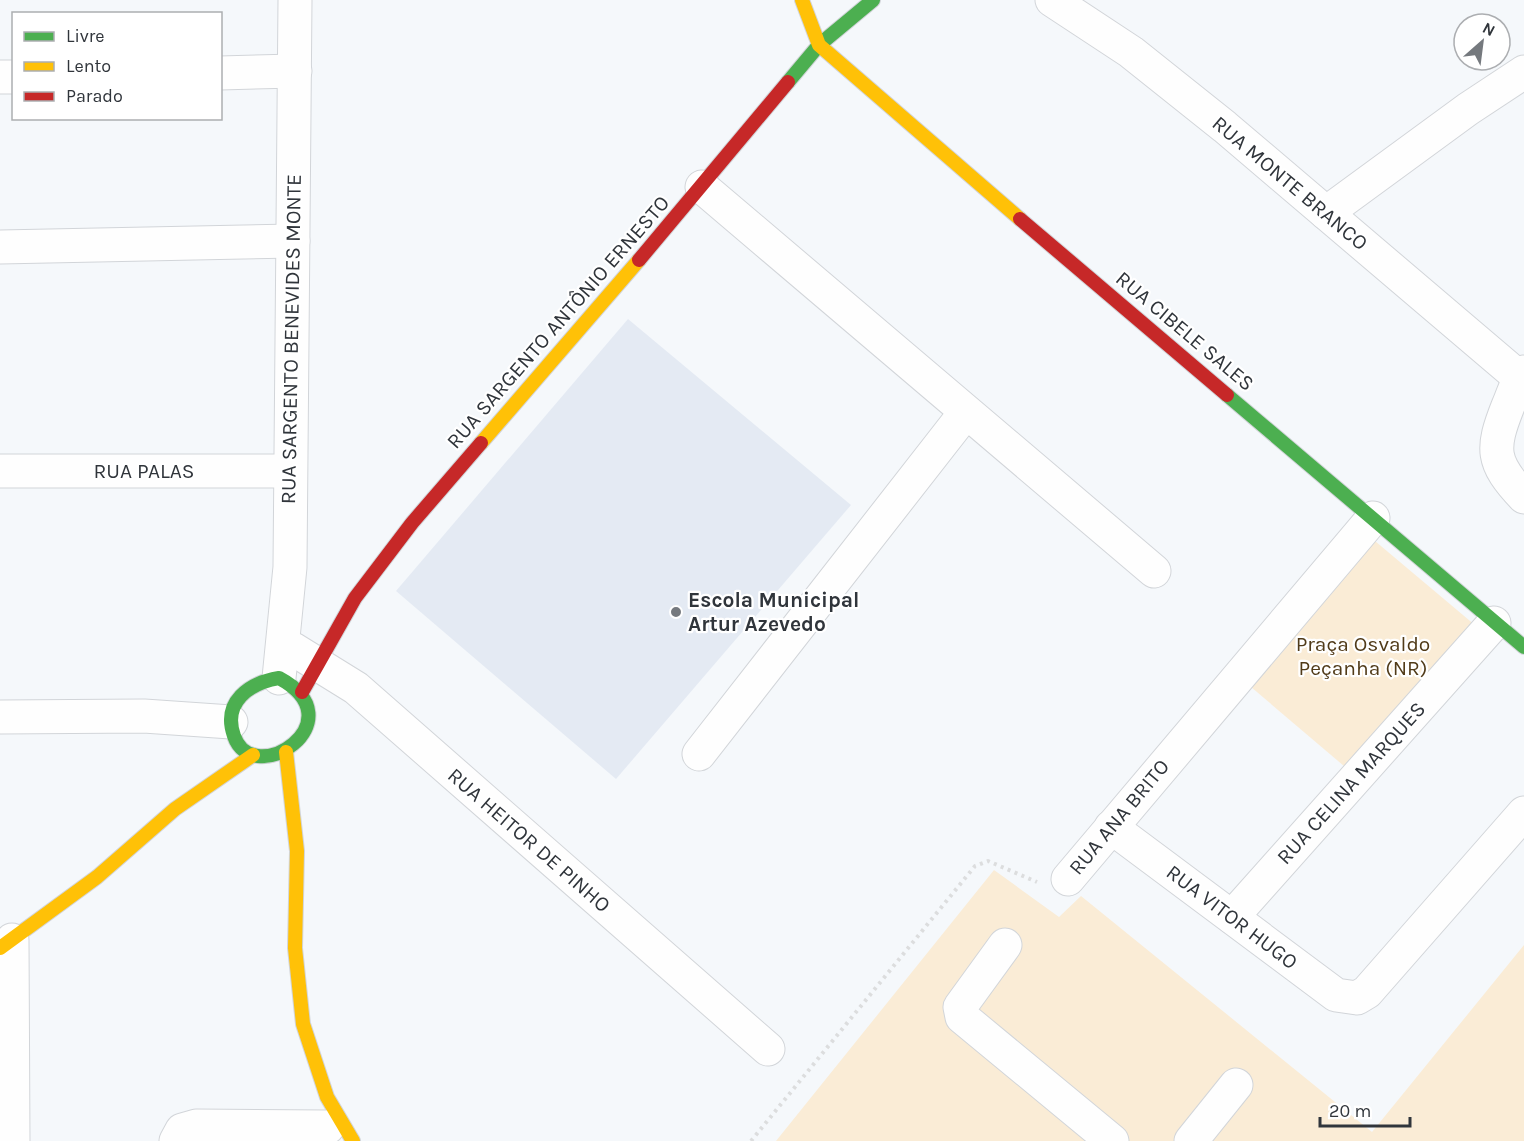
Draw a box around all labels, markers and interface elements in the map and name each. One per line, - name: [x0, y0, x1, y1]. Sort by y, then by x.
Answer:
- legend: [12, 12, 222, 120]
- north arrow: [1452, 12, 1512, 72]
- text: N: [1479, 18, 1498, 40]
- text: Livre: [66, 25, 105, 47]
- text: Lento: [66, 55, 111, 77]
- text: Parado: [66, 85, 123, 107]
- street label: RUA MONTE BRANCO: [1207, 111, 1373, 255]
- street label: RUA SARGENTO BENEVIDES MONTE: [276, 174, 306, 504]
- street label: RUA SARGENTO ANTÔNIO ERNESTO: [442, 191, 674, 453]
- street label: RUA CIBELE SALES: [1111, 266, 1259, 396]
- street label: RUA PALAS: [93, 459, 195, 483]
- place label: Escola Municipal Artur Azevedo: [688, 588, 859, 636]
- marker: Escola Municipal Artur Azevedo: [669, 605, 683, 619]
- park label: Praça Osvaldo Peçanha (NR): [1296, 632, 1430, 680]
- street label: RUA CELINA MARQUES: [1272, 697, 1430, 869]
- street label: RUA ANA BRITO: [1064, 755, 1174, 879]
- street label: RUA HEITOR DE PINHO: [443, 763, 615, 917]
- street label: RUA VITOR HUGO: [1162, 860, 1302, 974]
- scale bar: [1320, 1090, 1410, 1128]
- text: 20 m: [1329, 1100, 1371, 1122]

